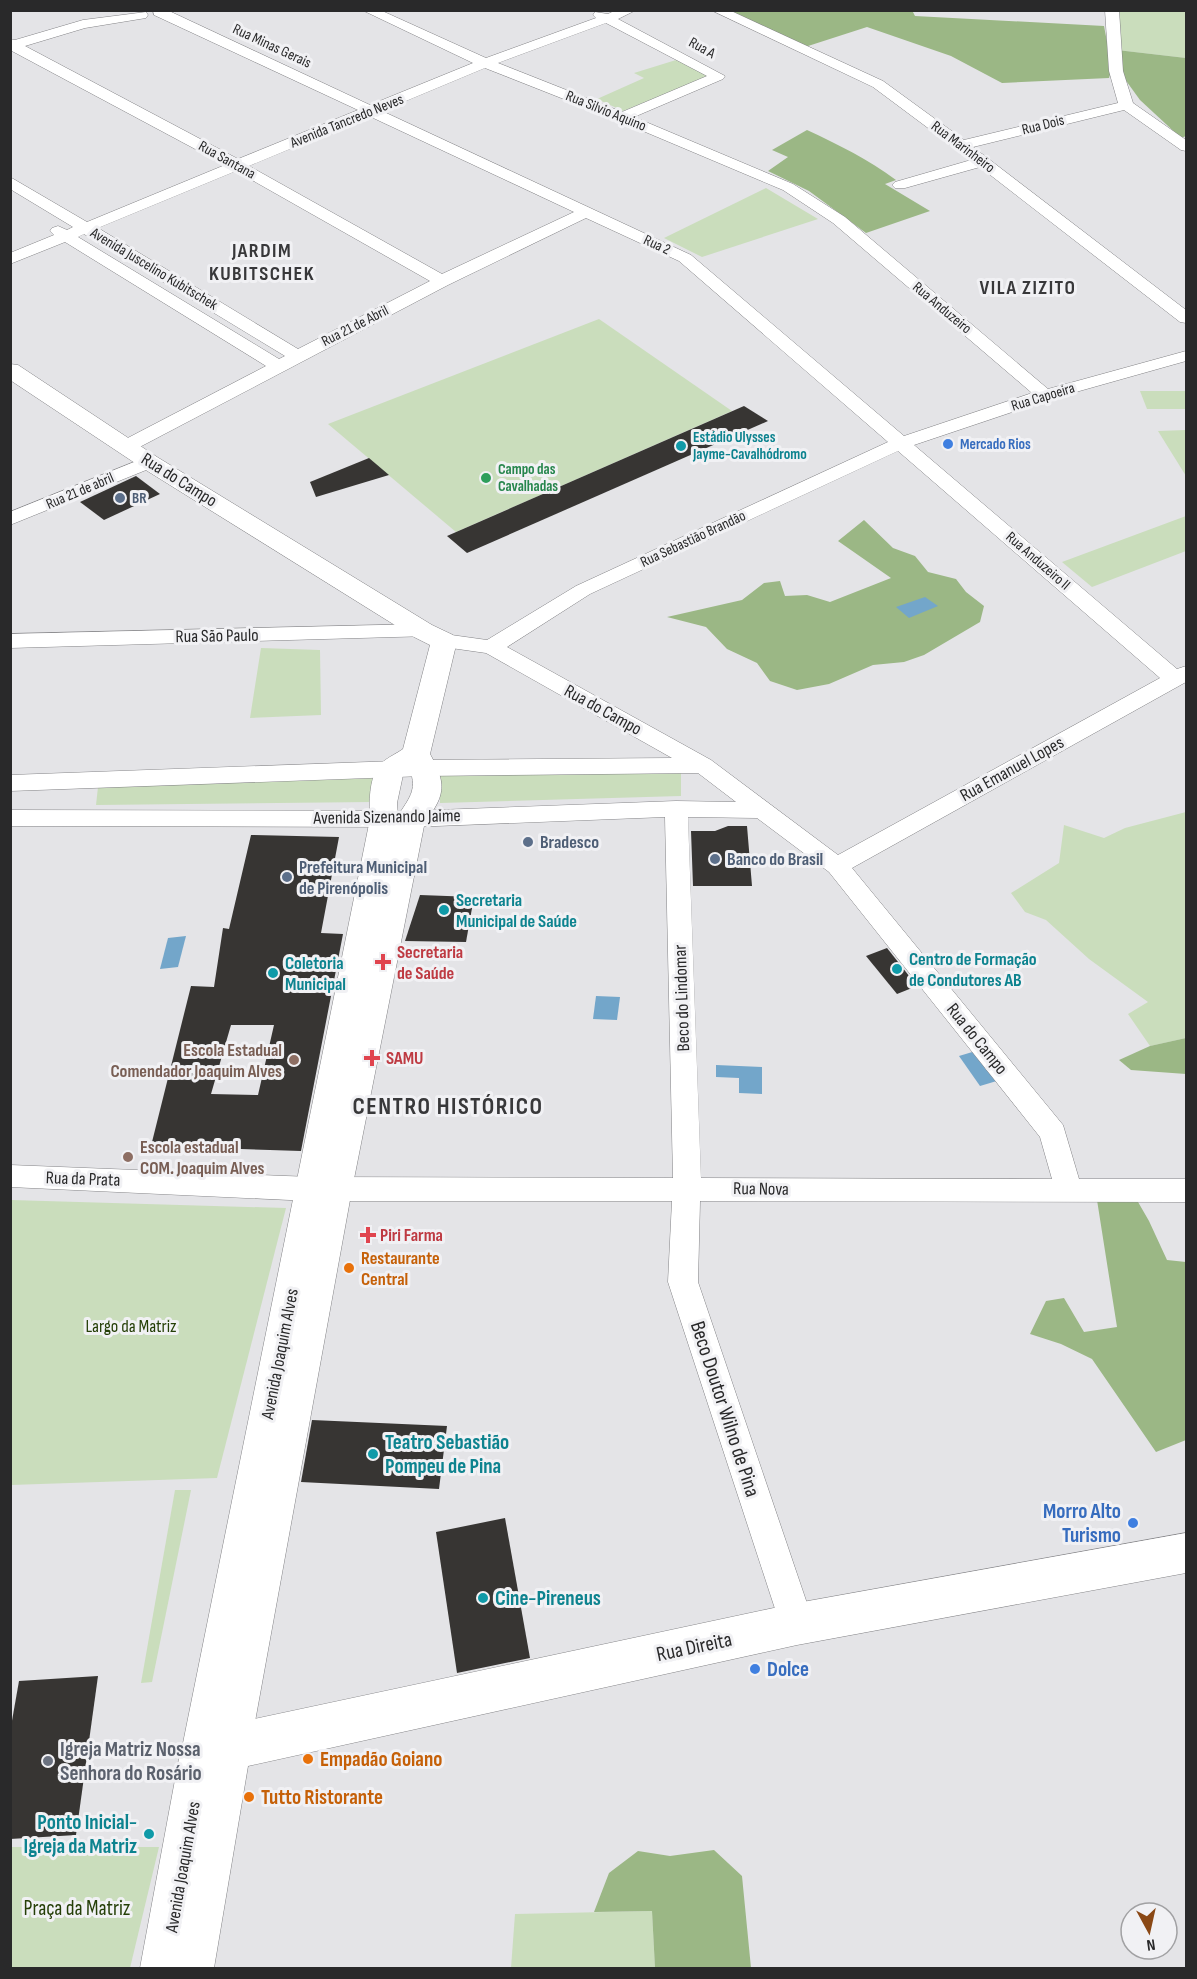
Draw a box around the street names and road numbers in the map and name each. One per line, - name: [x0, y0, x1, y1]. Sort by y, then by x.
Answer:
- street label: Rua Minas Gerais: [230, 20, 314, 72]
- street label: Rua A: [685, 33, 719, 63]
- street label: Rua Silvio Aquino: [563, 86, 649, 136]
- street label: Avenida Tancredo Neves: [287, 90, 406, 153]
- street label: Rua Dois: [1020, 111, 1066, 139]
- street label: Rua Marinheiro: [927, 117, 999, 177]
- street label: Rua Santana: [195, 137, 259, 184]
- street label: Avenida Juscelino Kubitschek: [86, 223, 221, 315]
- street label: Rua 2: [641, 231, 673, 259]
- street label: Rua Anduzeiro: [909, 278, 975, 338]
- street label: Rua 21 de Abril: [318, 301, 392, 351]
- street label: Rua Capoeira: [1009, 378, 1077, 416]
- street label: Rua do Campo: [137, 448, 221, 512]
- street label: Rua 21 de abril: [43, 468, 117, 514]
- street label: Rua Sebastião Brandão: [637, 506, 749, 572]
- street label: Rua Anduzeiro II: [1002, 528, 1074, 594]
- street label: Rua São Paulo: [175, 625, 259, 647]
- street label: Rua do Campo: [561, 680, 645, 740]
- street label: Rua Emanuel Lopes: [956, 732, 1068, 806]
- street label: Avenida Sizenando Jaime: [312, 805, 461, 829]
- street label: Beco do Lindomar: [670, 944, 694, 1052]
- street label: Rua do Campo: [942, 999, 1012, 1079]
- street label: Rua da Prata: [45, 1167, 121, 1191]
- street label: Rua Nova: [733, 1178, 789, 1200]
- street label: Avenida Joaquim Alves: [257, 1287, 303, 1422]
- street label: Beco Doutor Wilno de Pina: [685, 1318, 765, 1500]
- street label: Rua Direita: [654, 1627, 734, 1667]
- street label: Avenida Joaquim Alves: [161, 1800, 205, 1935]

